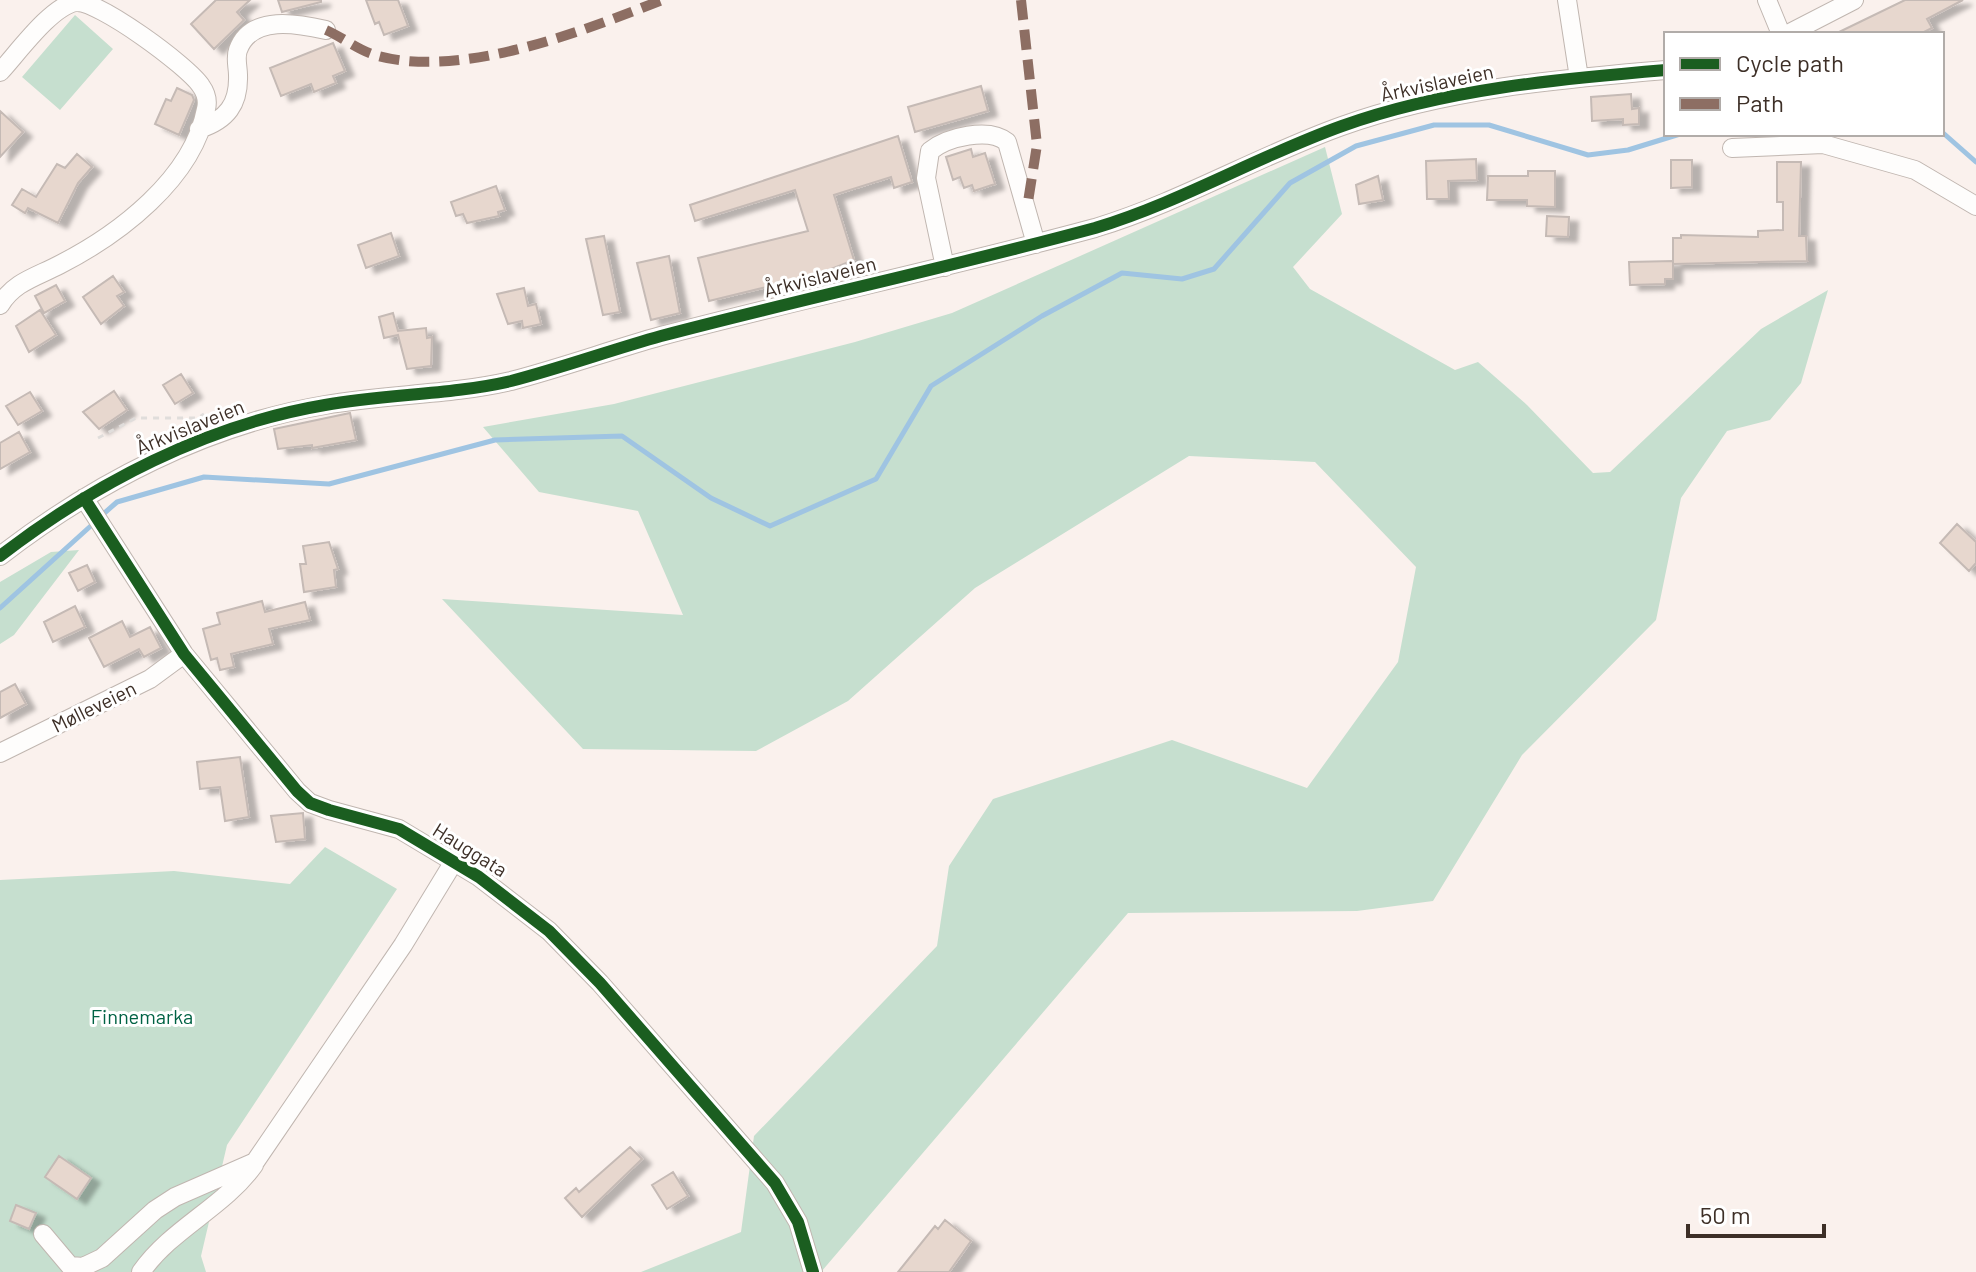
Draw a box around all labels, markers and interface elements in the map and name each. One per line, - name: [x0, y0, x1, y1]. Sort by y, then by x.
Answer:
- legend: [1664, 32, 1944, 136]
- text: Cycle path: [1736, 48, 1844, 77]
- street label: Årkvislaveien: [1378, 58, 1495, 106]
- text: Path: [1736, 88, 1784, 117]
- street label: Årkvislaveien: [761, 251, 878, 302]
- street label: Årkvislaveien: [132, 393, 247, 459]
- street label: Mølleveien: [47, 675, 140, 737]
- street label: Hauggata: [429, 817, 512, 881]
- park label: Finnemarka: [91, 1004, 193, 1028]
- scale bar: [1688, 1188, 1824, 1238]
- text: 50 m: [1700, 1200, 1751, 1229]

